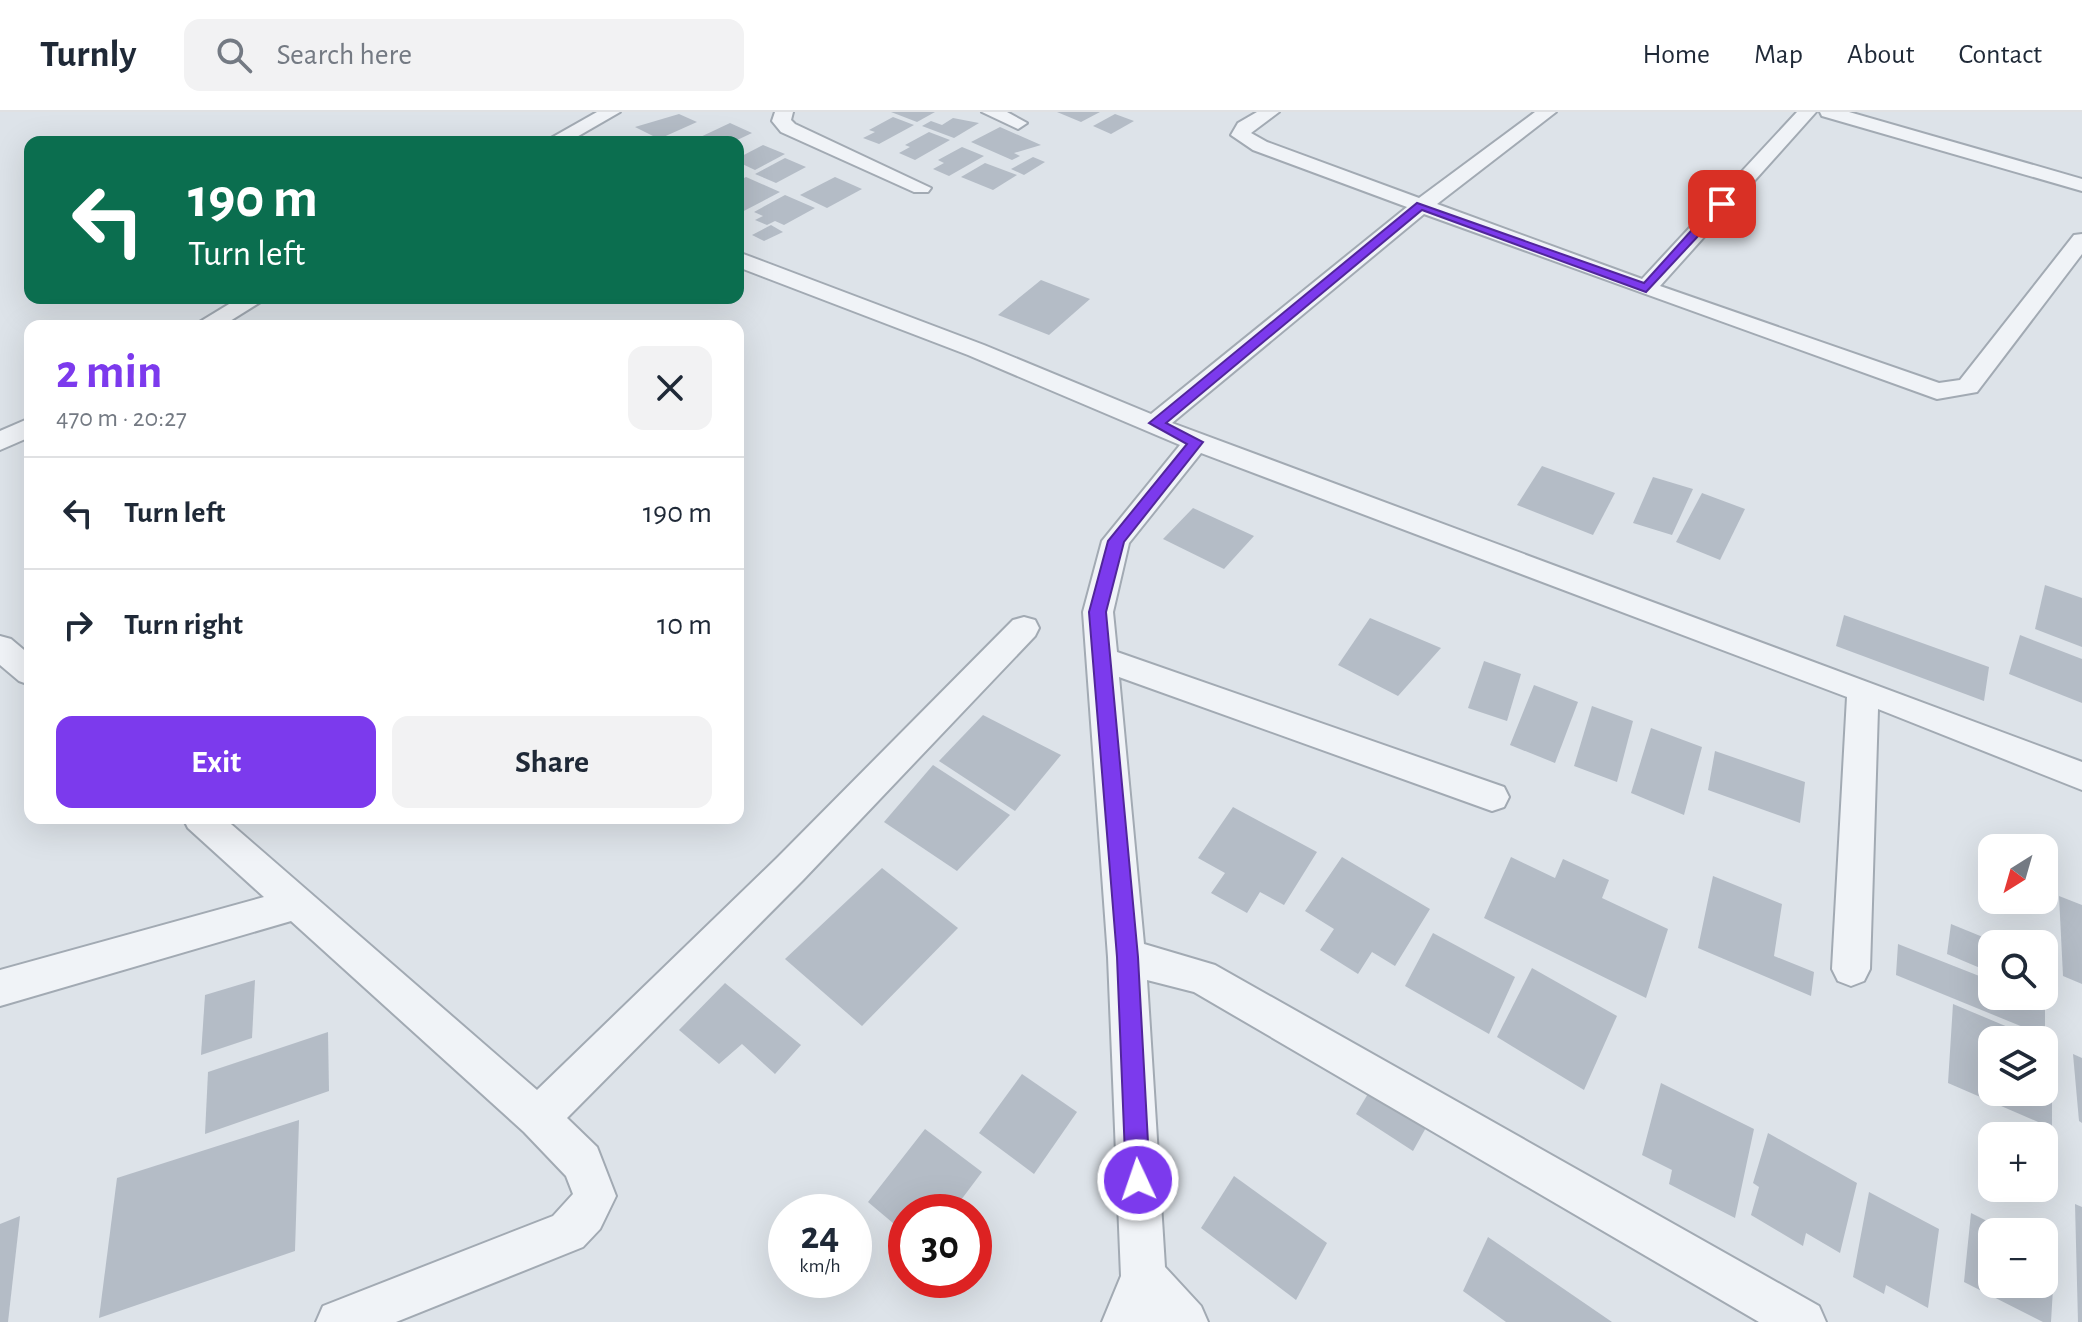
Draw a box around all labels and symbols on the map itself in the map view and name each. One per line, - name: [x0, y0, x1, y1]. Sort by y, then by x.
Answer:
- pin: [1688, 170, 1756, 238]
- north arrow: [1978, 834, 2058, 914]
- position arrow: [1096, 1138, 1180, 1222]
- speed limit sign: 30: [888, 1194, 992, 1298]

